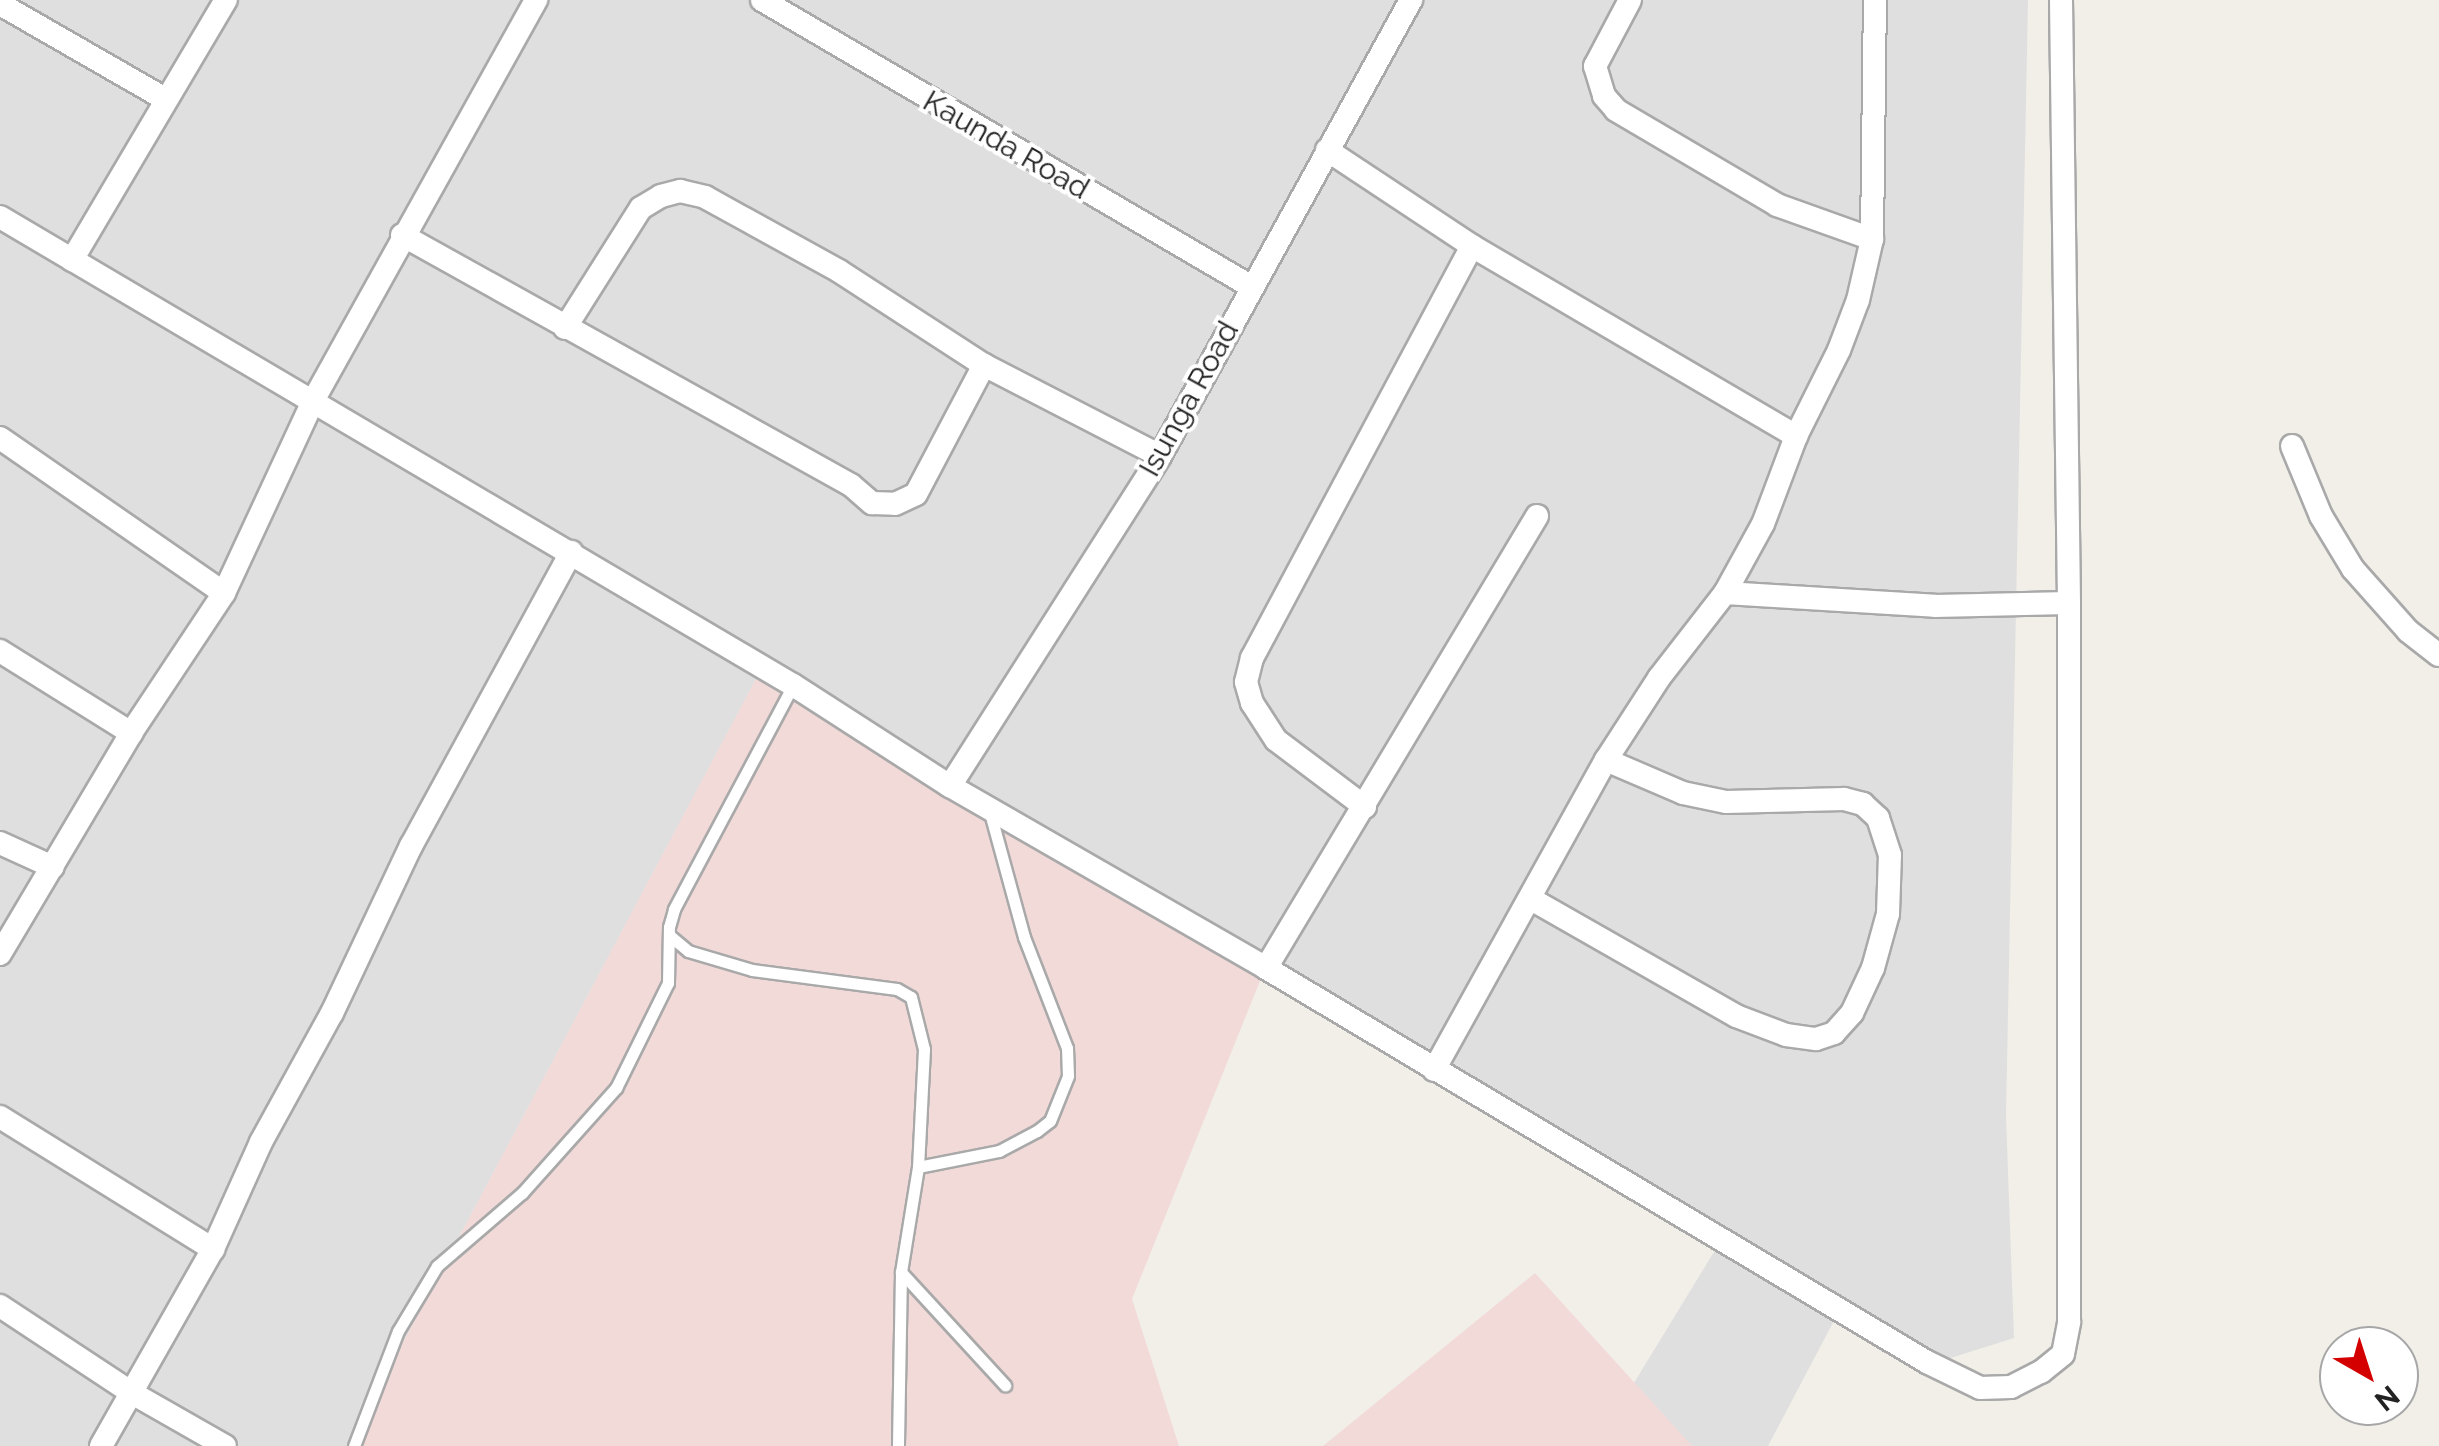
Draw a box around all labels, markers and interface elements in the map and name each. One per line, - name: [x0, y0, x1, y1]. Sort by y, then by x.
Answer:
- street label: Kaunda Road: [917, 83, 1095, 207]
- street label: Isunga Road: [1132, 315, 1246, 483]
- north arrow: [2319, 1326, 2419, 1426]
- text: N: [2368, 1379, 2406, 1418]

